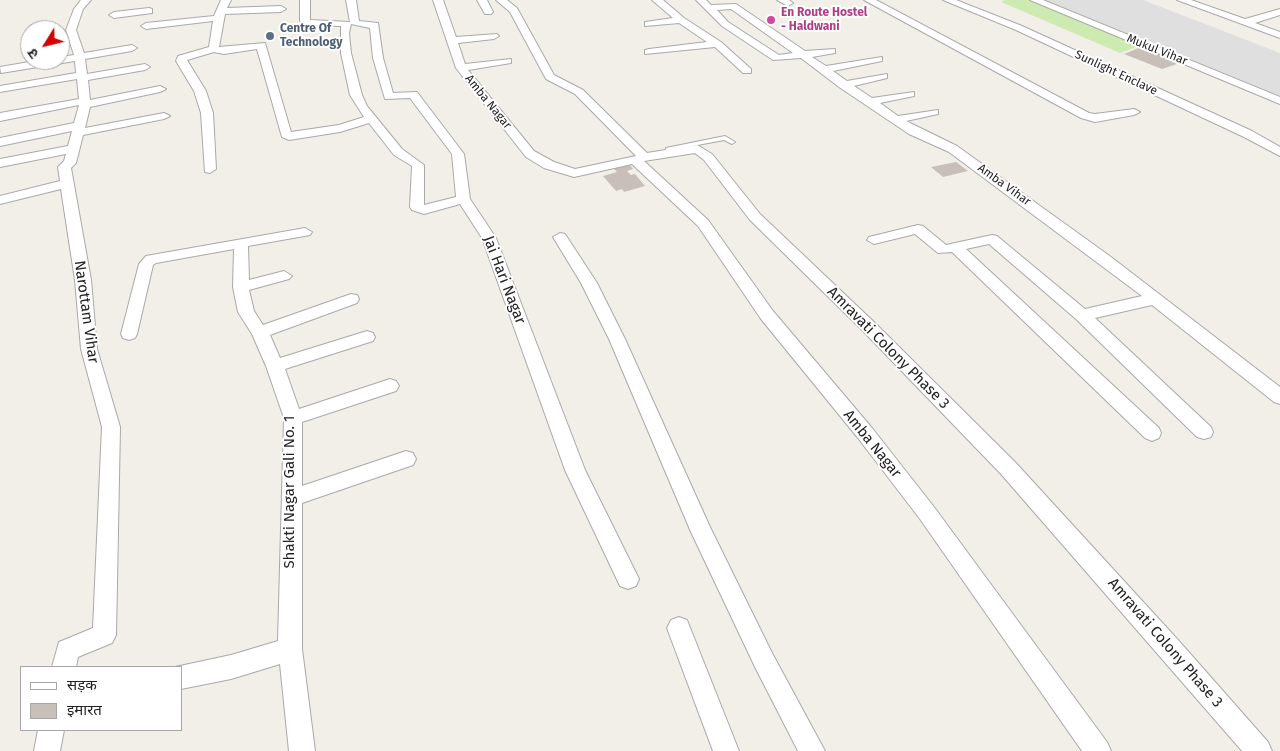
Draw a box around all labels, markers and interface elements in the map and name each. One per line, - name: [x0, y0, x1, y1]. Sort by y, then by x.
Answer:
- place label: En Route Hostel - Haldwani: [781, 6, 867, 34]
- marker: En Route Hostel - Haldwani: [765, 14, 777, 26]
- north arrow: [20, 20, 70, 70]
- place label: Centre Of Technology: [280, 22, 342, 50]
- marker: Centre Of Technology: [264, 30, 276, 42]
- street label: Mukul Vihar: [1124, 31, 1190, 69]
- text: उ: [24, 45, 43, 62]
- street label: Sunlight Enclave: [1072, 48, 1160, 98]
- street label: Amba Nagar: [462, 72, 514, 132]
- street label: Amba Vihar: [975, 161, 1033, 209]
- street label: Jai Hari Nagar: [479, 233, 529, 327]
- street label: Narottam Vihar: [70, 259, 102, 365]
- street label: Amravati Colony Phase 3: [823, 283, 953, 413]
- street label: Amba Nagar: [839, 406, 905, 482]
- street label: Shakti Nagar Gali No. 1: [281, 415, 299, 569]
- street label: Amravati Colony Phase 3: [1104, 575, 1226, 711]
- legend: [20, 666, 182, 731]
- text: सड़क: [67, 676, 97, 694]
- text: इमारत: [67, 701, 102, 719]

